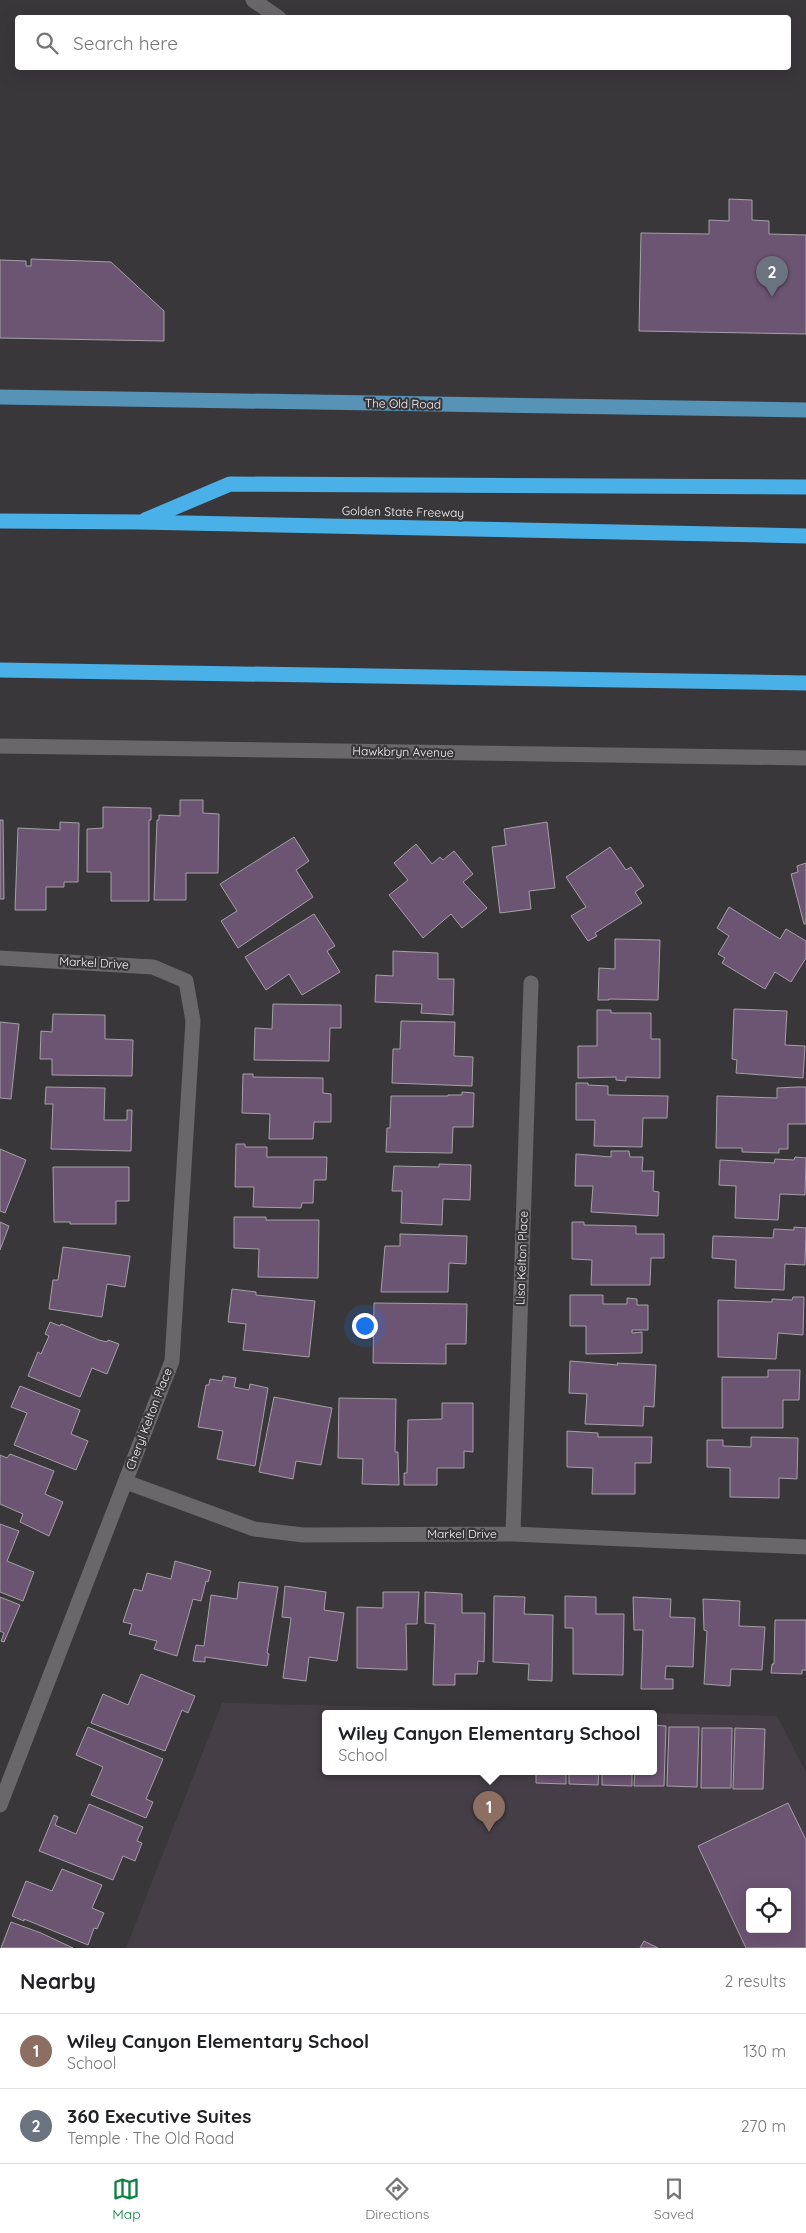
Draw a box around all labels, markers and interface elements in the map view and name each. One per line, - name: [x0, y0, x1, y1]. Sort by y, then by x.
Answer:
- search box: [15, 15, 791, 70]
- icon: search: [33, 29, 61, 57]
- text: Search here: [73, 31, 178, 55]
- pin: 2: [756, 256, 788, 297]
- street label: The Old Road: [365, 395, 441, 412]
- street label: Golden State Freeway: [342, 503, 464, 520]
- street label: Hawkbryn Avenue: [352, 743, 454, 760]
- street label: Markel Drive: [59, 953, 129, 972]
- street label: Lisa Kelton Place: [512, 1210, 531, 1305]
- your location: [352, 1313, 378, 1339]
- street label: Cheryl Kelton Place: [122, 1366, 175, 1472]
- street label: Markel Drive: [427, 1526, 497, 1541]
- popup: [322, 1710, 657, 1775]
- text: Wiley Canyon Elementary School: [338, 1721, 641, 1745]
- text: School: [338, 1745, 388, 1765]
- pin: 1: [473, 1791, 505, 1832]
- map controls: [746, 1888, 791, 1933]
- button: locate: [746, 1888, 791, 1933]
- text: Nearby: [20, 1968, 96, 1994]
- text: 2 results: [724, 1971, 786, 1991]
- text: Wiley Canyon Elementary School: [67, 2029, 369, 2053]
- text: 1: [33, 2041, 39, 2061]
- text: 130 m: [743, 2041, 786, 2061]
- text: School: [67, 2053, 116, 2073]
- text: 360 Executive Suites: [67, 2104, 251, 2128]
- text: 2: [31, 2116, 41, 2136]
- text: 270 m: [741, 2116, 786, 2136]
- text: Temple · The Old Road: [67, 2128, 234, 2148]
- tab: Map: [112, 2175, 141, 2223]
- tab: Directions: [365, 2175, 429, 2223]
- tab: Saved: [654, 2175, 694, 2223]

